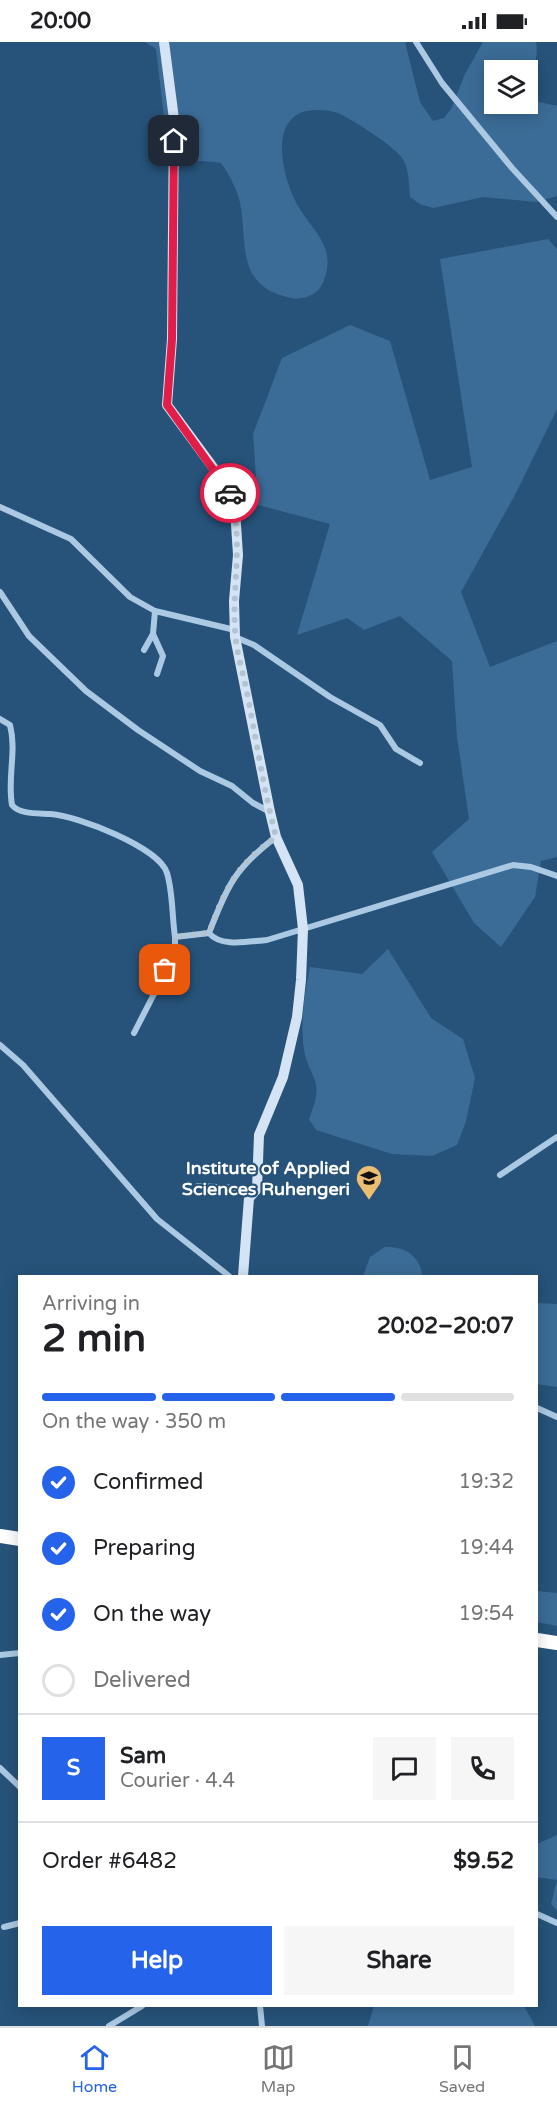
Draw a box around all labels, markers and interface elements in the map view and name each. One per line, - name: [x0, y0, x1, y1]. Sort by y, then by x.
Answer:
- text: 20:00: [30, 8, 91, 34]
- map controls: [484, 60, 538, 114]
- button: layers: [484, 60, 538, 114]
- pin: [148, 115, 199, 166]
- icon: home: [157, 124, 190, 157]
- courier: [200, 463, 260, 523]
- icon: car: [214, 477, 247, 510]
- pin: [139, 944, 190, 995]
- icon: bag: [148, 953, 181, 986]
- place label: Institute of Applied Sciences Ruhengeri: [182, 1157, 350, 1200]
- school or university icon: Institute of Applied Sciences Ruhengeri: [354, 1163, 384, 1201]
- text: Arriving in: [42, 1292, 140, 1316]
- text: 20:02–20:07: [377, 1313, 514, 1339]
- text: 2 min: [42, 1315, 146, 1362]
- text: On the way · 350 m: [42, 1410, 226, 1434]
- icon: check: [42, 1466, 75, 1499]
- text: Confirmed: [93, 1469, 203, 1495]
- text: 19:32: [459, 1470, 514, 1494]
- icon: check: [42, 1532, 75, 1565]
- text: Preparing: [93, 1535, 196, 1561]
- text: 19:44: [459, 1536, 514, 1560]
- icon: check: [42, 1598, 75, 1631]
- text: On the way: [93, 1601, 211, 1627]
- text: 19:54: [459, 1602, 514, 1626]
- text: Delivered: [93, 1667, 191, 1693]
- button: chat: [373, 1737, 436, 1800]
- button: phone: [451, 1737, 514, 1800]
- text: Sam: [120, 1743, 166, 1769]
- text: S: [67, 1755, 80, 1781]
- text: Courier · 4.4: [120, 1769, 235, 1793]
- text: Order #6482: [42, 1848, 177, 1874]
- text: $9.52: [453, 1848, 514, 1874]
- button: Help: [42, 1926, 272, 1995]
- button: Share: [284, 1926, 514, 1995]
- tab: Home: [72, 2041, 117, 2097]
- tab: Map: [261, 2041, 295, 2097]
- tab: Saved: [439, 2041, 485, 2097]

